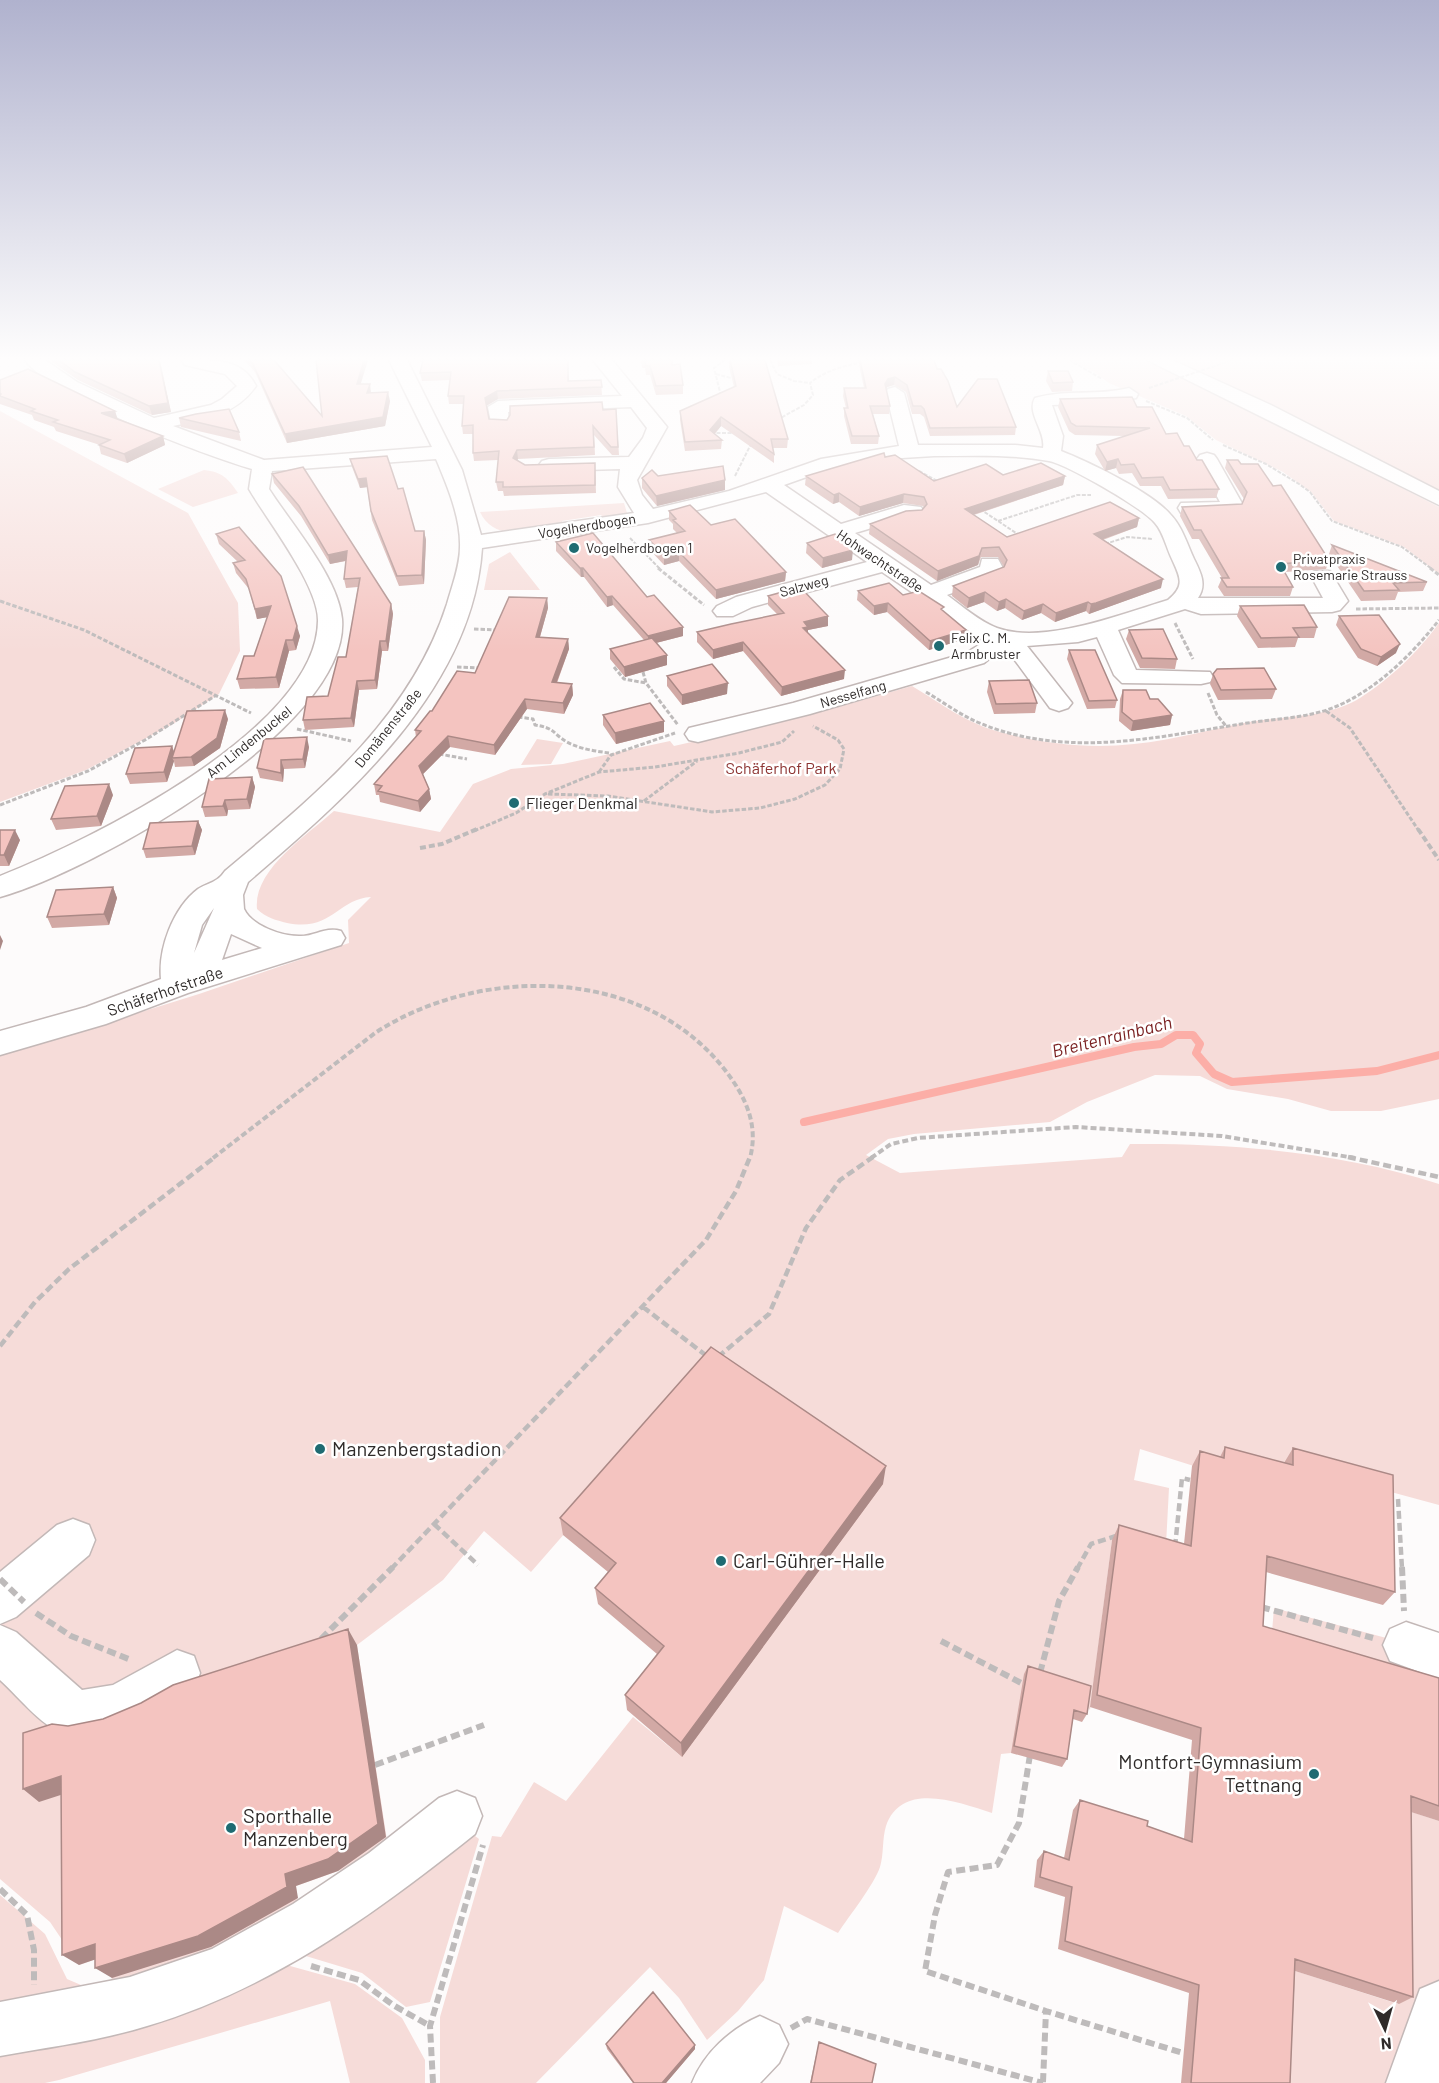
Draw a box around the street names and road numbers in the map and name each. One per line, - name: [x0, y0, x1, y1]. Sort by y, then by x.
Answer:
- street label: Vogelherdbogen: [537, 509, 637, 542]
- street label: Hohwachtstraße: [834, 525, 927, 596]
- street label: Salzweg: [778, 571, 830, 600]
- street label: Nesselfang: [818, 676, 888, 711]
- street label: Domänenstraße: [351, 685, 425, 771]
- street label: Am Lindenbuckel: [203, 702, 295, 781]
- street label: Schäferhofstraße: [104, 962, 225, 1019]

